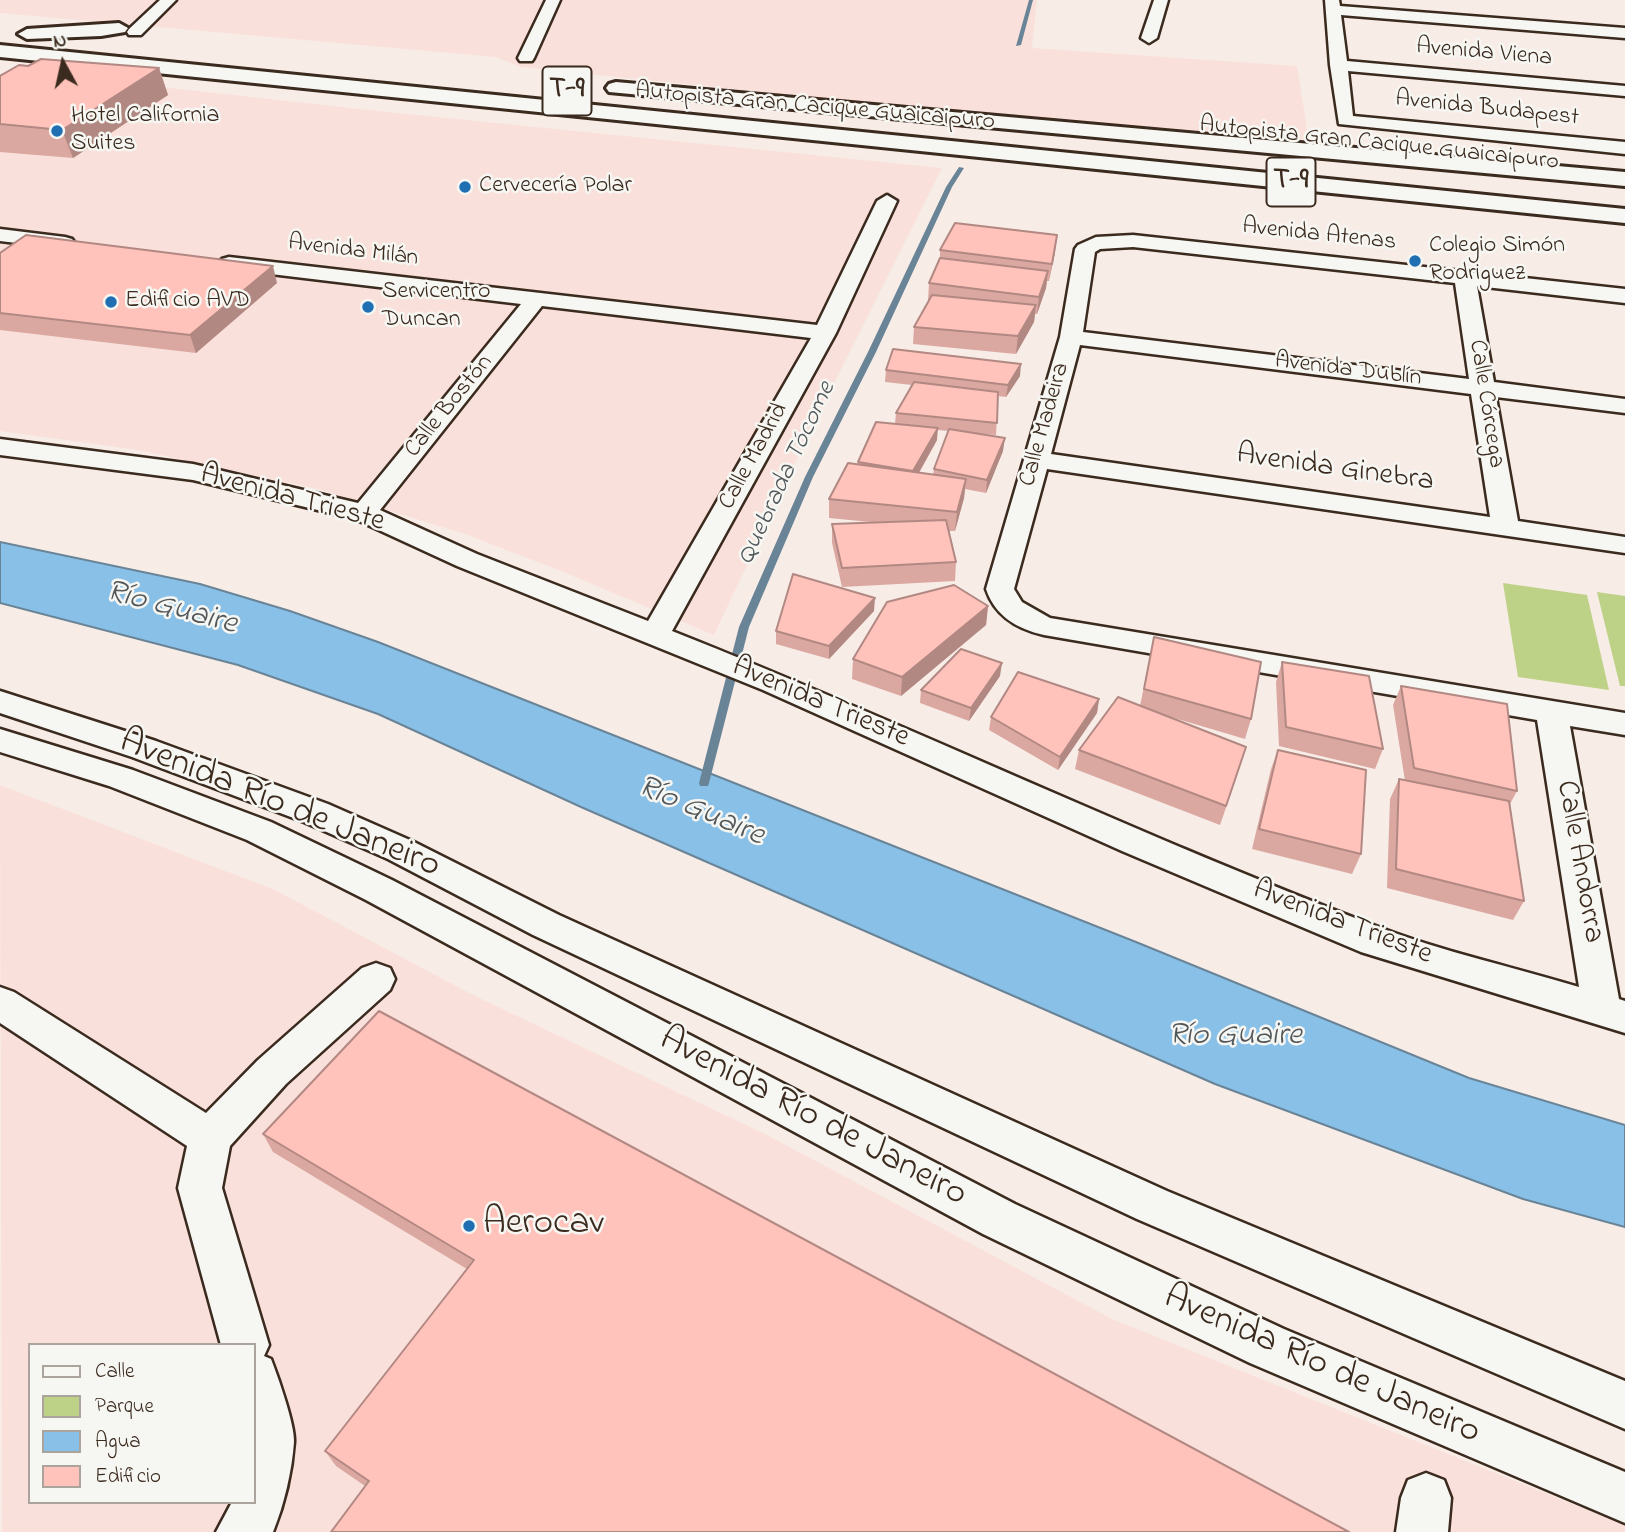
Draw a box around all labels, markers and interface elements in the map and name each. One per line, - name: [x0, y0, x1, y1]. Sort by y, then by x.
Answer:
- text: N: [52, 27, 68, 56]
- north arrow: [28, 28, 98, 98]
- street label: Avenida Viena: [1415, 34, 1553, 74]
- road number: T-9: [542, 66, 592, 116]
- street label: Autopista Gran Cacique Guaicaipuro: [634, 78, 996, 138]
- street label: Avenida Budapest: [1394, 86, 1580, 134]
- place label: Hotel California Suites: [71, 103, 219, 159]
- street label: Autopista Gran Cacique Guaicaipuro: [1198, 112, 1560, 178]
- marker: Hotel California Suites: [49, 123, 65, 139]
- road number: T-9: [1266, 158, 1316, 206]
- place label: Cervecería Polar: [479, 173, 632, 201]
- marker: Cervecería Polar: [457, 179, 473, 195]
- street label: Avenida Atenas: [1241, 214, 1397, 258]
- street label: Avenida Milán: [286, 230, 420, 274]
- place label: Colegio Simón Rodriguez: [1429, 233, 1565, 289]
- marker: Colegio Simón Rodriguez: [1407, 253, 1423, 269]
- place label: Servicentro Duncan: [382, 279, 490, 335]
- place label: Edificio AVD: [125, 288, 250, 316]
- marker: Edificio AVD: [103, 294, 119, 310]
- marker: Servicentro Duncan: [360, 299, 376, 315]
- street label: Calle Córcega: [1461, 338, 1509, 470]
- street label: Avenida Dublín: [1273, 348, 1423, 394]
- street label: Calle Bostón: [400, 350, 500, 464]
- street label: Calle Madeira: [1015, 360, 1077, 490]
- water label: Quebrada Tócome: [732, 377, 844, 571]
- street label: Calle Madrid: [714, 399, 796, 515]
- street label: Avenida Ginebra: [1234, 438, 1436, 502]
- street label: Avenida Trieste: [196, 458, 388, 542]
- water label: Río Guaire: [101, 574, 241, 646]
- street label: Avenida Trieste: [726, 650, 914, 758]
- street label: Avenida Río de Janeiro: [112, 721, 446, 891]
- water label: Río Guaire: [631, 769, 769, 857]
- street label: Calle Andorra: [1546, 778, 1610, 946]
- street label: Avenida Trieste: [1247, 873, 1437, 975]
- street label: Avenida Río de Janeiro: [651, 1019, 973, 1219]
- water label: Río Guaire: [1168, 1019, 1302, 1057]
- place label: Aerocav: [483, 1204, 604, 1248]
- marker: Aerocav: [461, 1218, 477, 1234]
- street label: Avenida Río de Janeiro: [1156, 1277, 1486, 1457]
- legend: [28, 1343, 256, 1504]
- text: Calle: [95, 1357, 134, 1387]
- text: Parque: [95, 1392, 154, 1422]
- text: Agua: [95, 1427, 141, 1457]
- text: Edificio: [95, 1462, 161, 1492]

